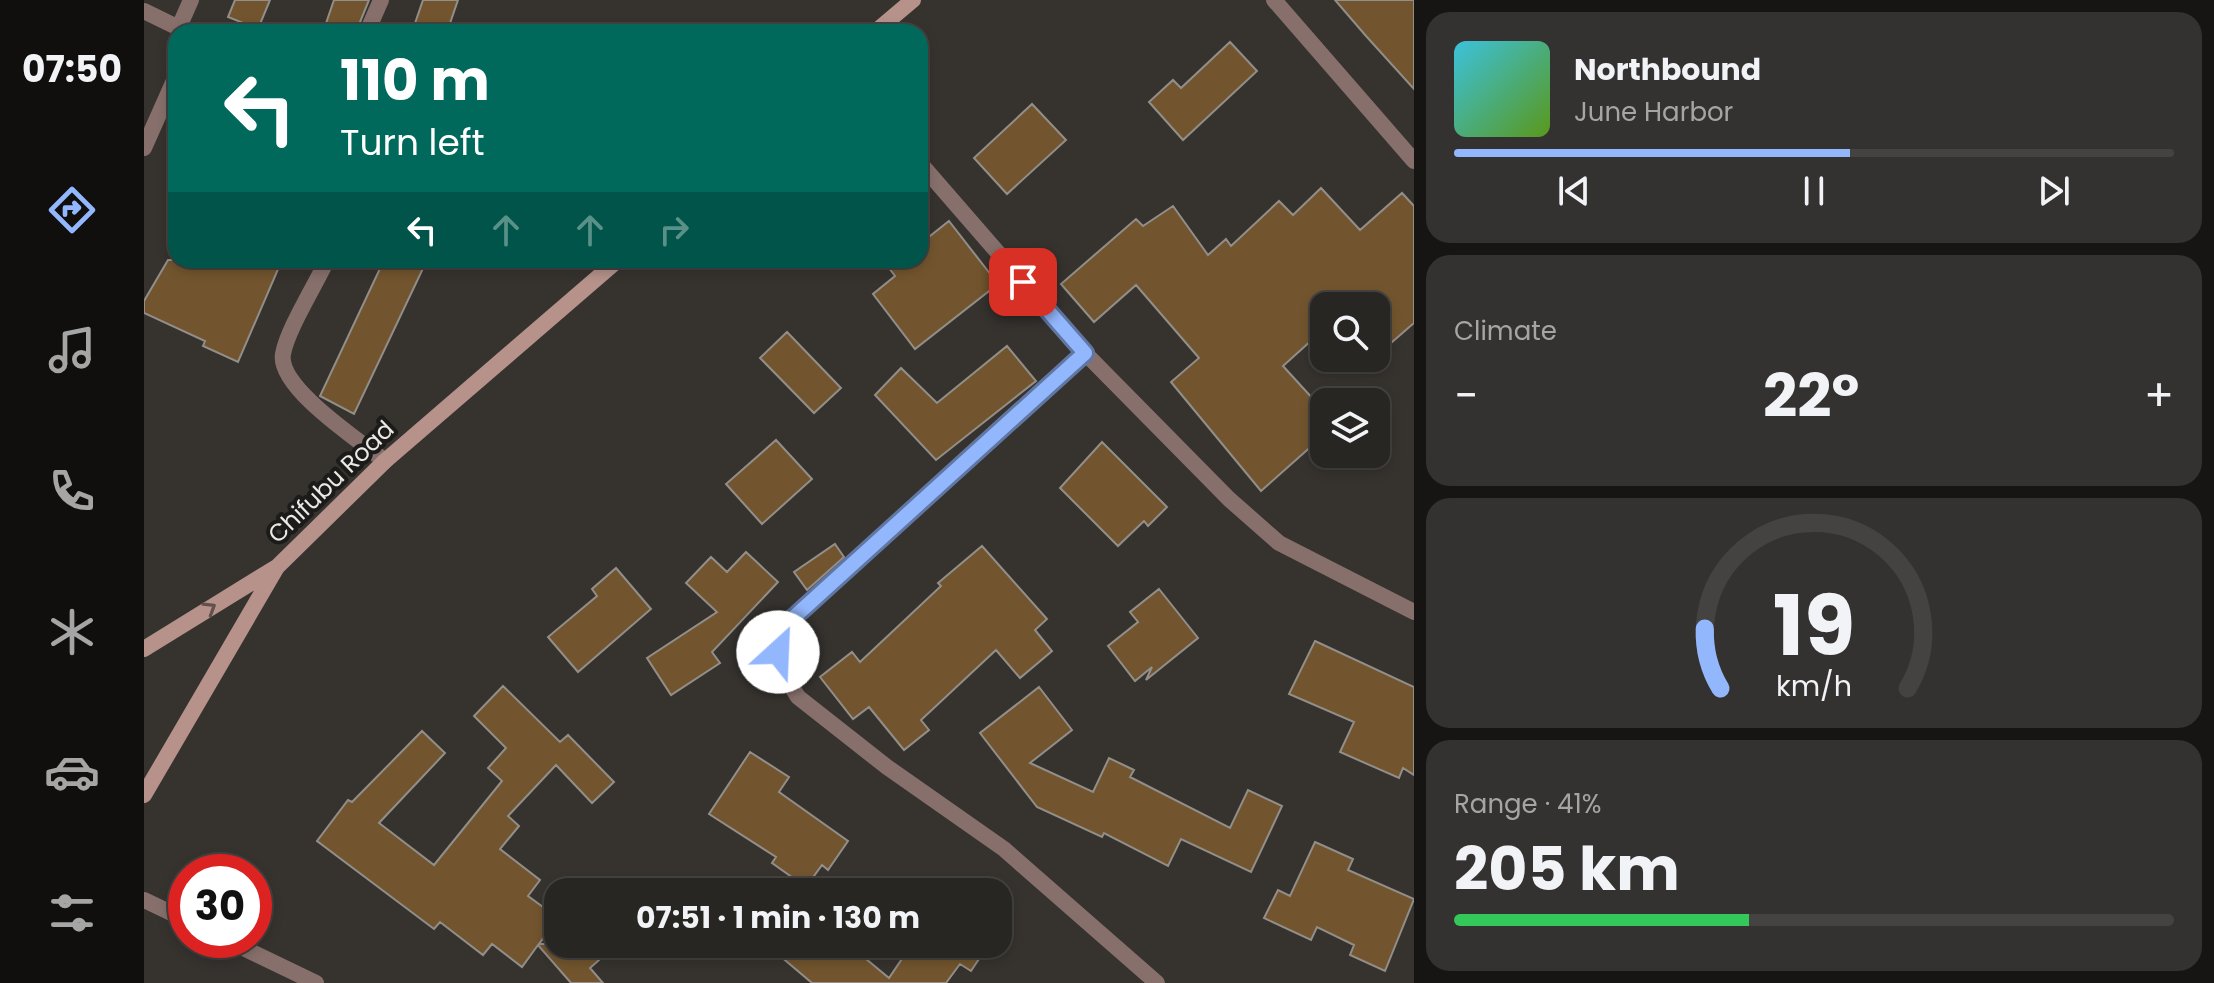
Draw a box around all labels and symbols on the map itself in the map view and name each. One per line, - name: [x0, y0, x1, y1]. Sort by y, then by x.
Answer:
- pin: [989, 248, 1057, 316]
- street label: Chifubu Road: [260, 413, 401, 550]
- one-way arrow: [201, 602, 216, 618]
- position arrow: [736, 610, 820, 694]
- speed limit sign: 30: [168, 854, 272, 958]

